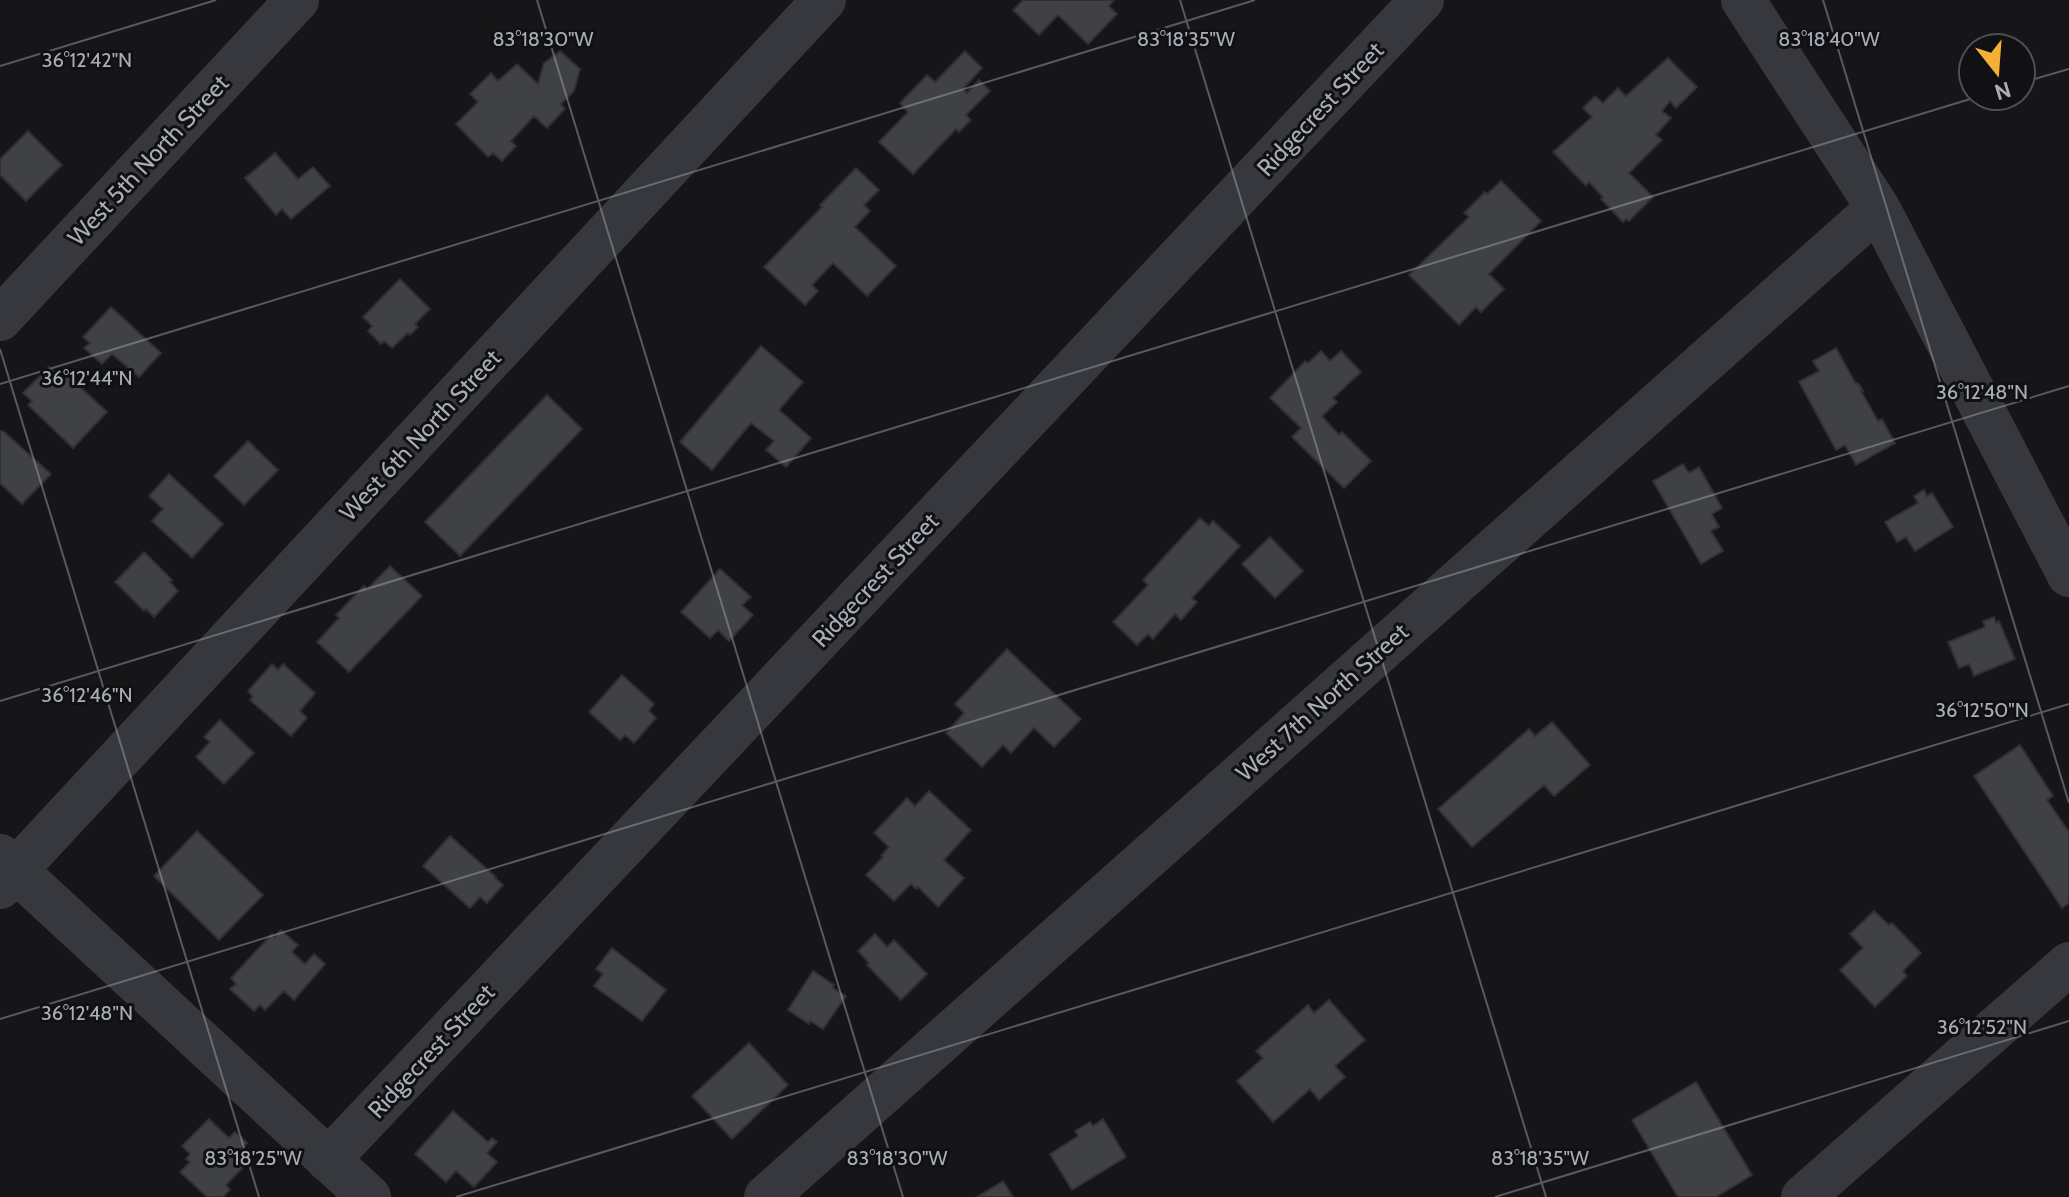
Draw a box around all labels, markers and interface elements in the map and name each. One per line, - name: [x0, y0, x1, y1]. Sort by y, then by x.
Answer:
- text: 83°18'30"W: [493, 27, 594, 51]
- text: 83°18'35"W: [1137, 27, 1235, 51]
- text: 83°18'40"W: [1778, 27, 1880, 51]
- north arrow: [1957, 32, 2037, 112]
- street label: Ridgecrest Street: [1251, 36, 1389, 182]
- text: 36°12'42"N: [42, 48, 132, 72]
- street label: West 5th North Street: [62, 69, 234, 251]
- text: N: [1991, 75, 2014, 106]
- street label: West 6th North Street: [333, 344, 507, 526]
- text: 36°12'44"N: [41, 366, 133, 390]
- text: 36°12'48"N: [1936, 380, 2028, 404]
- street label: Ridgecrest Street: [806, 507, 944, 653]
- street label: West 7th North Street: [1230, 617, 1414, 787]
- text: 36°12'46"N: [41, 683, 133, 707]
- text: 36°12'50"N: [1935, 698, 2029, 722]
- street label: Ridgecrest Street: [362, 978, 500, 1124]
- text: 36°12'48"N: [41, 1001, 133, 1025]
- text: 36°12'52"N: [1937, 1015, 2027, 1039]
- text: 83°18'25"W: [204, 1146, 302, 1170]
- text: 83°18'30"W: [847, 1146, 948, 1170]
- text: 83°18'35"W: [1491, 1146, 1589, 1170]

